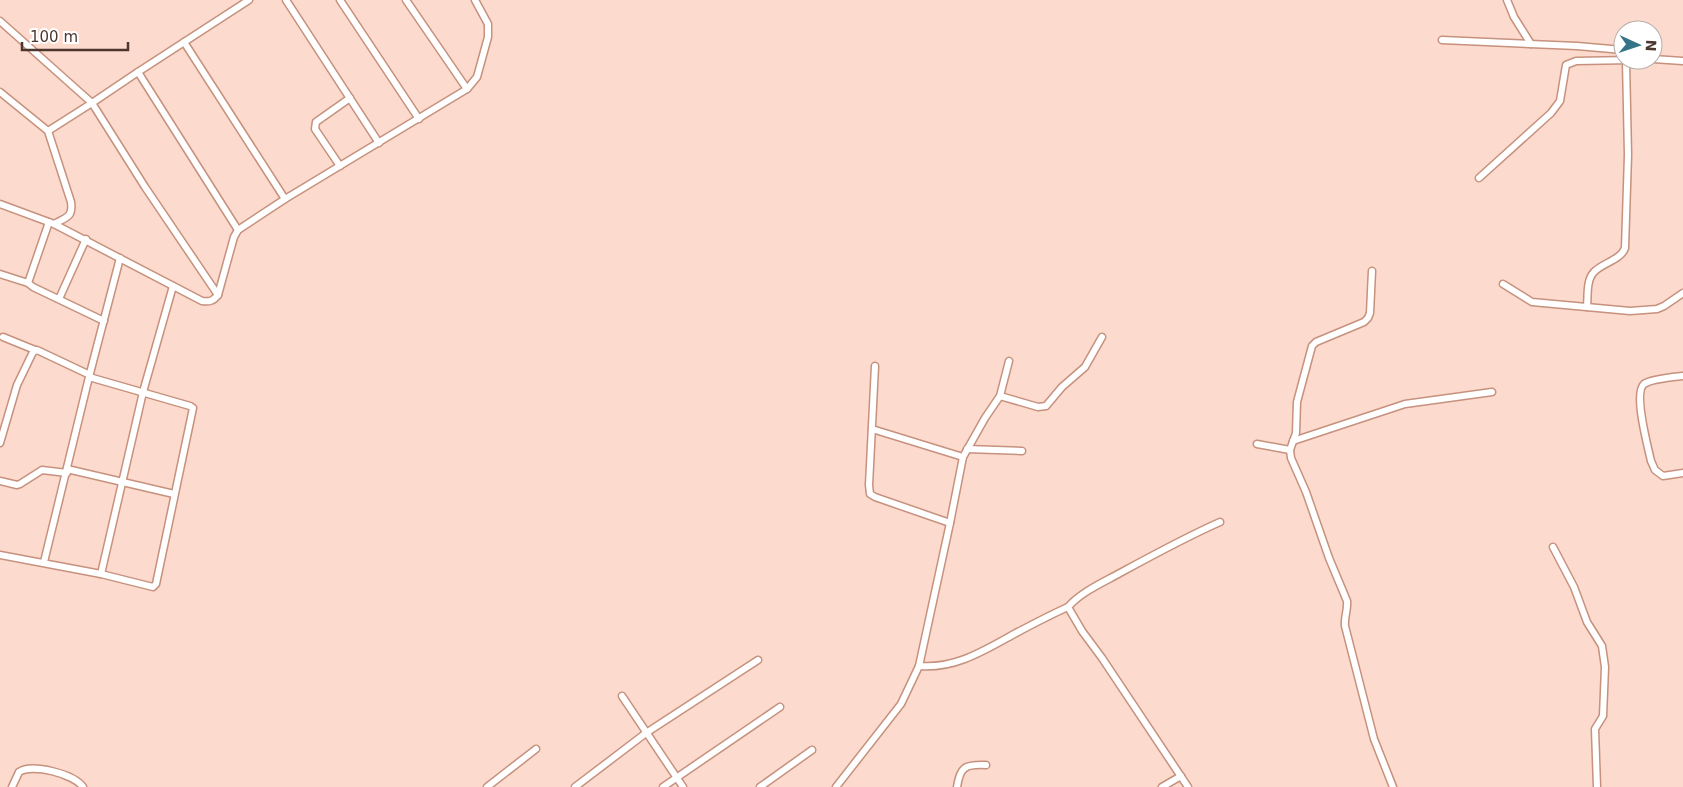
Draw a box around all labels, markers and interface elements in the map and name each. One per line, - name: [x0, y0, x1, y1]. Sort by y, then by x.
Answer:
- scale bar: [22, 20, 129, 52]
- north arrow: [1613, 20, 1663, 70]
- text: 100 m: [30, 28, 78, 46]
- text: N: [1643, 39, 1659, 52]

